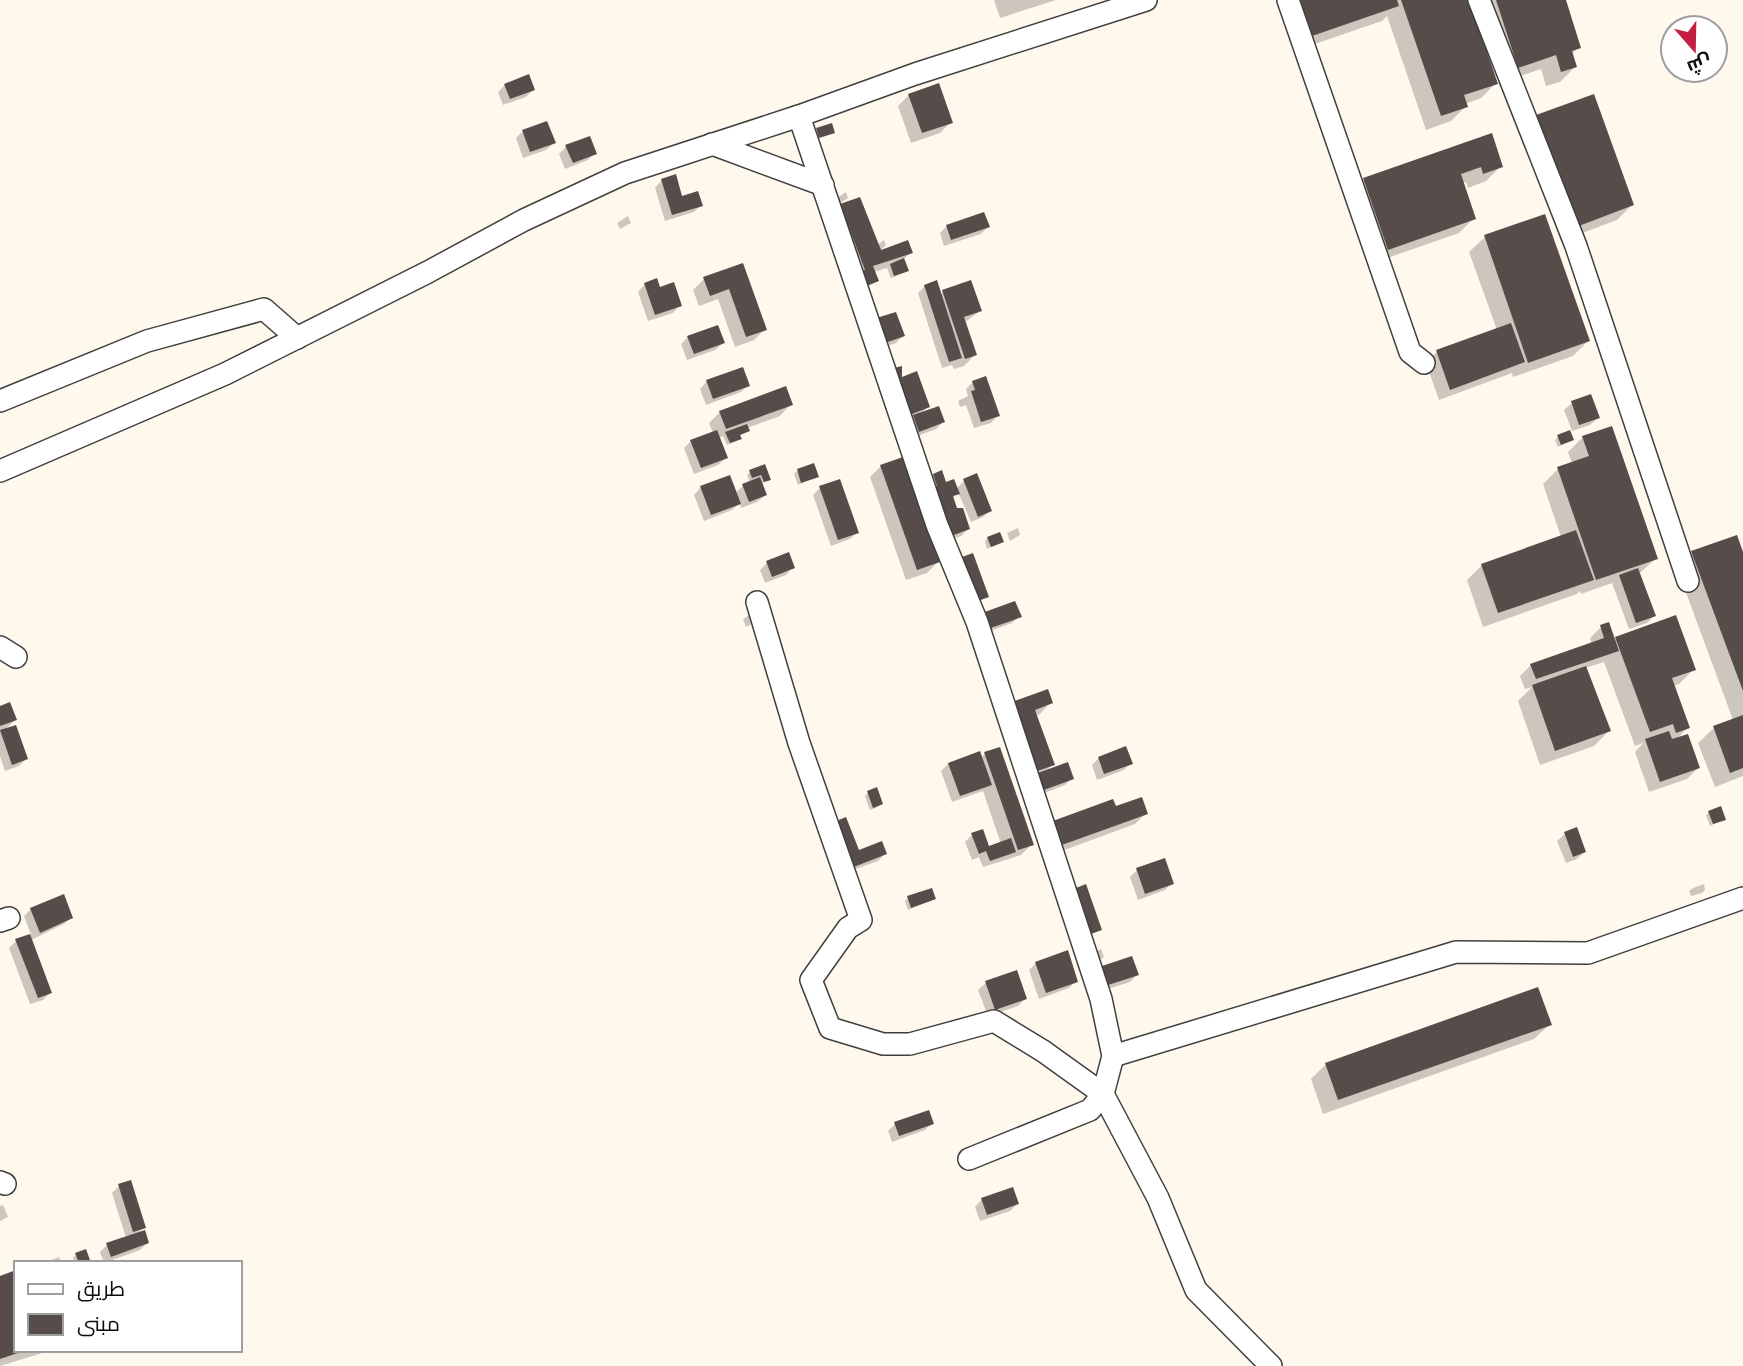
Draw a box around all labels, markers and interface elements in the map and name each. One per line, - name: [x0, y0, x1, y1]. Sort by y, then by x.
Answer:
- north arrow: [1659, 14, 1729, 84]
- text: ش: [1684, 49, 1716, 83]
- legend: [14, 1261, 242, 1352]
- text: طريق: [77, 1271, 125, 1302]
- text: مبنى: [77, 1306, 120, 1337]

